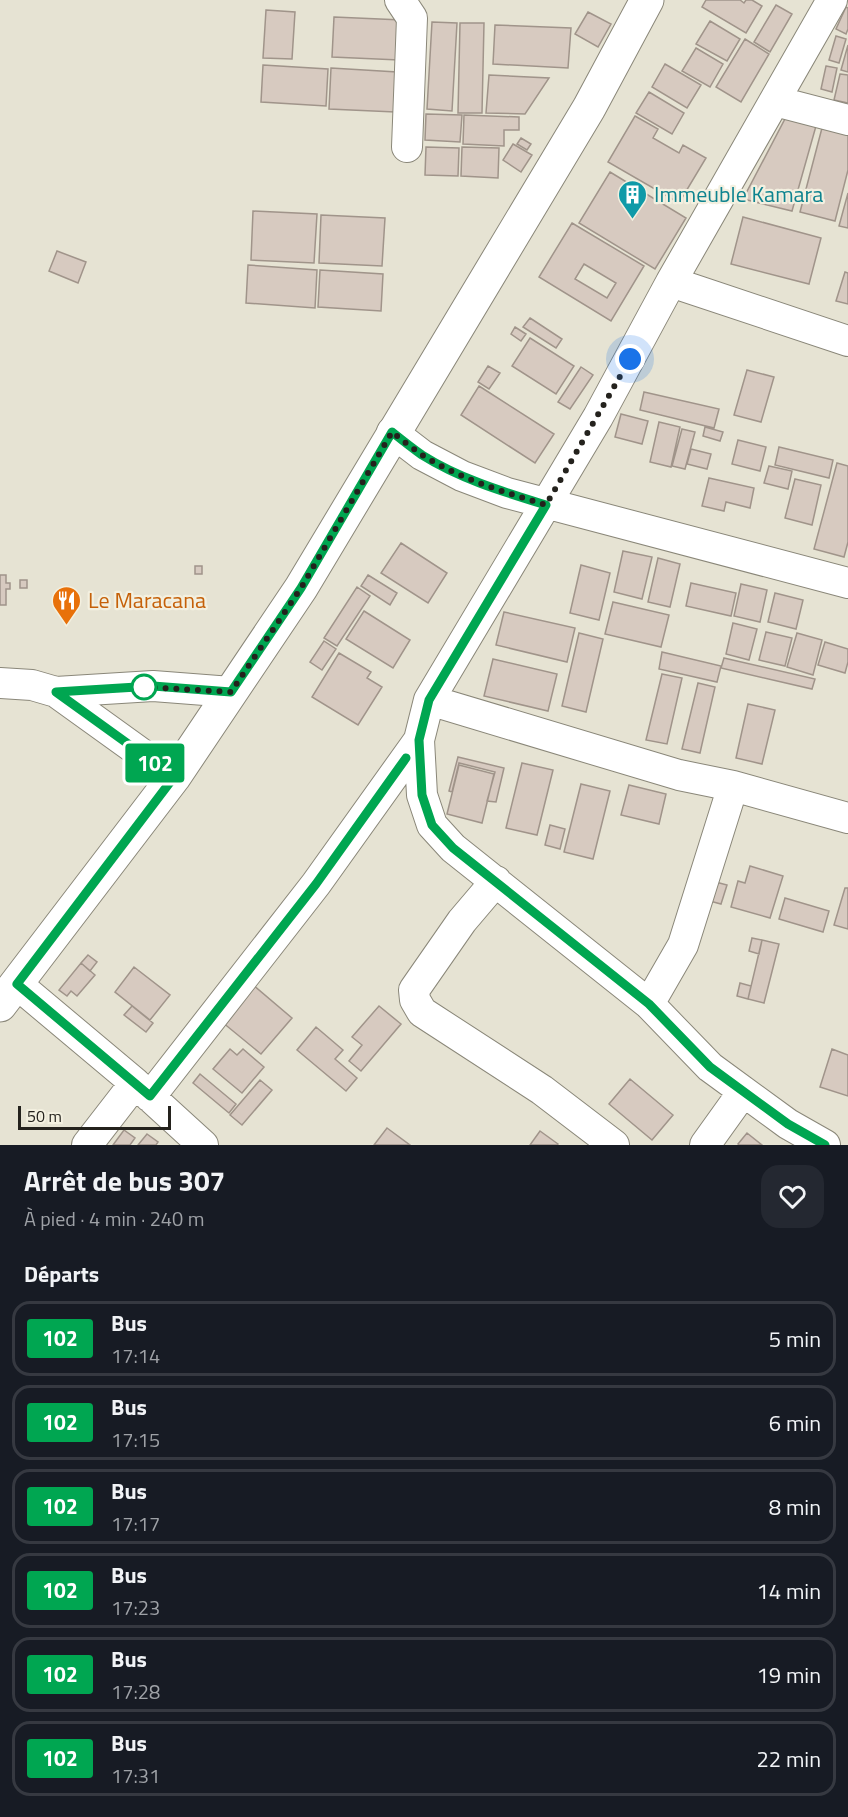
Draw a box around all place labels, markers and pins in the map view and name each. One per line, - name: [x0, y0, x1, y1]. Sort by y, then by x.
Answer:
- place label: Immeuble Kamara: [654, 177, 823, 211]
- building icon: Immeuble Kamara: [617, 178, 649, 220]
- place label: Le Maracana: [88, 583, 206, 617]
- restaurant icon: Le Maracana: [51, 584, 83, 626]
- unlabelled marker: [131, 674, 157, 700]

